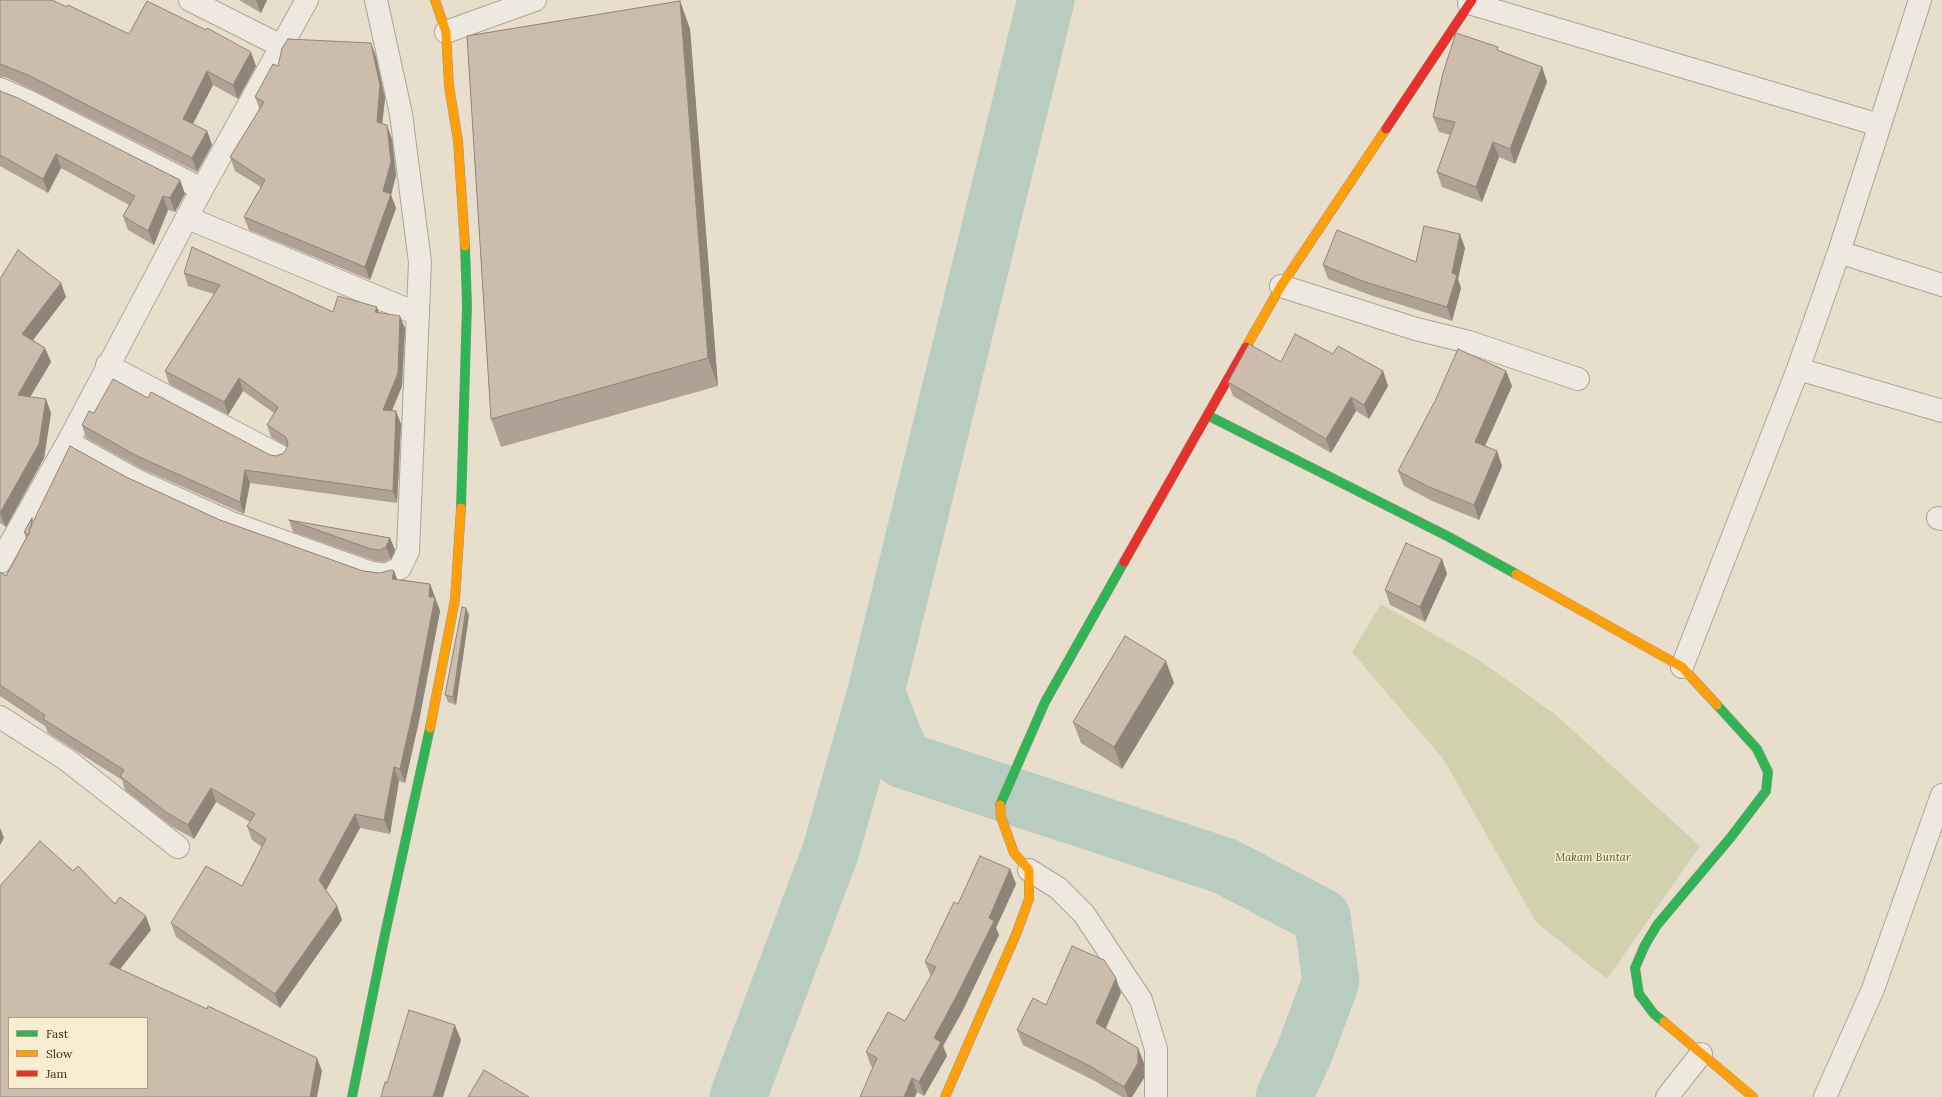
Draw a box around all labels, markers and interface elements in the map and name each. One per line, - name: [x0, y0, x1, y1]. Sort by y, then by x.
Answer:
- park label: Makam Buntar: [1555, 851, 1631, 865]
- legend: [8, 1017, 148, 1089]
- text: Fast: [46, 1026, 69, 1041]
- text: Slow: [46, 1046, 73, 1061]
- text: Jam: [46, 1066, 67, 1081]

